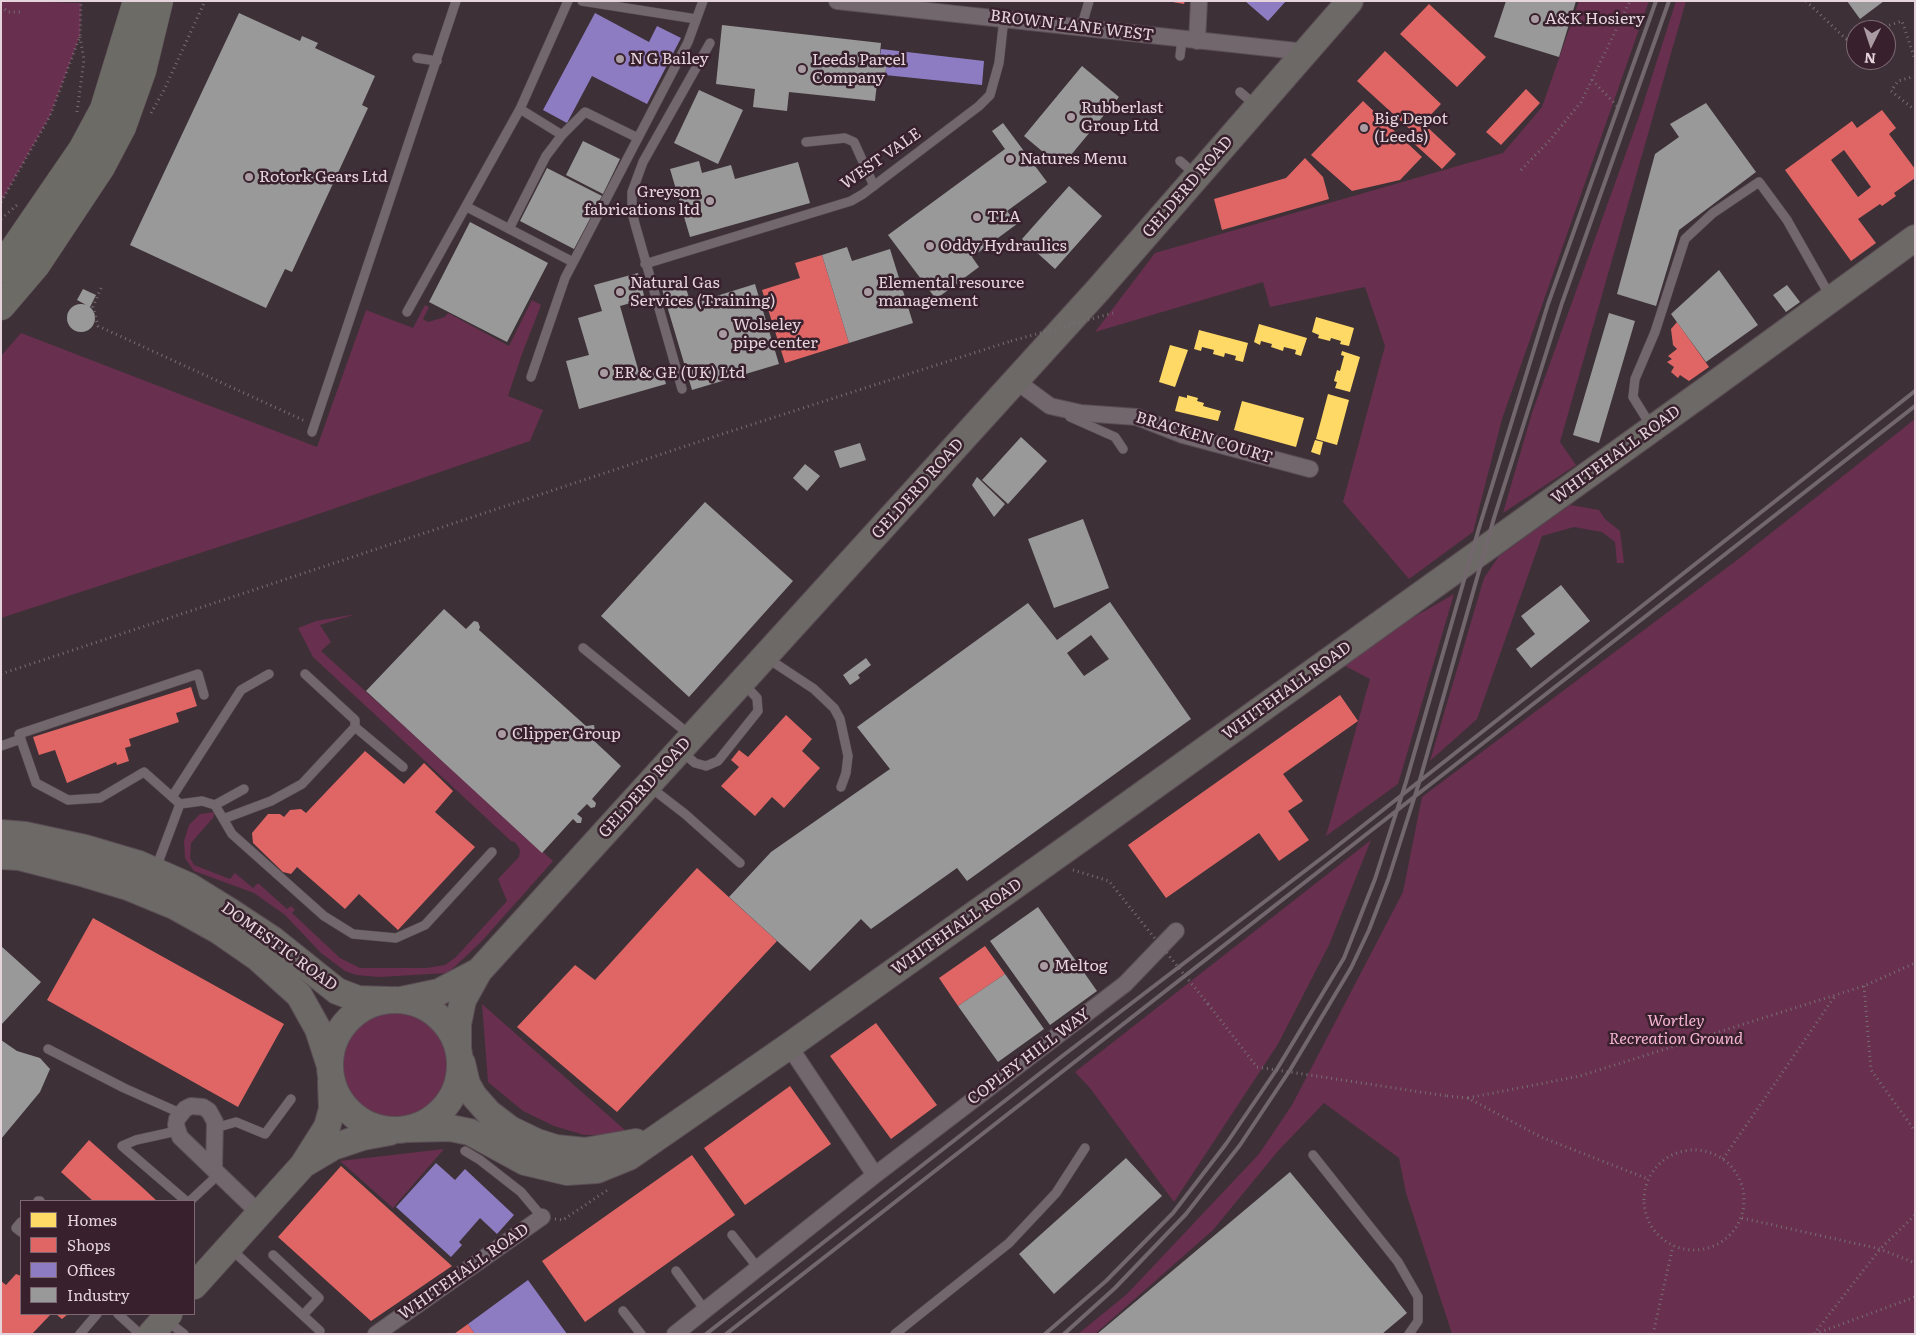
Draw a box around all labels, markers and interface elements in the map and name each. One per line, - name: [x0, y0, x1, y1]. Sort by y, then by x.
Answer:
- street label: BROWN LANE WEST: [989, 6, 1155, 46]
- place label: A&K Hosiery: [1545, 9, 1645, 29]
- marker: A&K Hosiery: [1529, 13, 1541, 25]
- north arrow: [1846, 20, 1896, 70]
- place label: N G Bailey: [630, 49, 709, 69]
- text: N: [1863, 49, 1877, 69]
- place label: Leeds Parcel Company: [812, 50, 906, 88]
- marker: N G Bailey: [614, 53, 626, 65]
- marker: Leeds Parcel Company: [796, 63, 808, 75]
- place label: Rubberlast Group Ltd: [1081, 98, 1163, 136]
- place label: Big Depot (Leeds): [1374, 109, 1448, 147]
- marker: Rubberlast Group Ltd: [1065, 111, 1077, 123]
- marker: Big Depot (Leeds): [1358, 122, 1370, 134]
- street label: WEST VALE: [837, 124, 925, 194]
- street label: GELDERD ROAD: [1139, 132, 1237, 242]
- place label: Natures Menu: [1020, 149, 1127, 169]
- marker: Natures Menu: [1004, 153, 1016, 165]
- place label: Rotork Gears Ltd: [259, 167, 388, 187]
- marker: Rotork Gears Ltd: [243, 171, 255, 183]
- place label: Greyson fabrications ltd: [584, 182, 700, 220]
- marker: Greyson fabrications ltd: [704, 195, 716, 207]
- place label: TLA: [987, 207, 1021, 227]
- marker: TLA: [971, 211, 983, 223]
- place label: Oddy Hydraulics: [940, 236, 1067, 256]
- marker: Oddy Hydraulics: [924, 240, 936, 252]
- place label: Natural Gas Services (Training): [630, 273, 775, 311]
- place label: Elemental resource management: [878, 273, 1024, 311]
- marker: Natural Gas Services (Training): [614, 286, 626, 298]
- marker: Elemental resource management: [862, 286, 874, 298]
- place label: Wolseley pipe center: [733, 315, 818, 353]
- marker: Wolseley pipe center: [717, 328, 729, 340]
- place label: ER & GE (UK) Ltd: [614, 363, 745, 383]
- marker: ER & GE (UK) Ltd: [598, 367, 610, 379]
- street label: WHITEHALL ROAD: [1548, 402, 1684, 508]
- street label: BRACKEN COURT: [1133, 408, 1275, 468]
- street label: GELDERD ROAD: [868, 435, 968, 543]
- street label: WHITEHALL ROAD: [1219, 638, 1355, 744]
- place label: Clipper Group: [512, 724, 621, 744]
- marker: Clipper Group: [496, 728, 508, 740]
- street label: GELDERD ROAD: [595, 734, 695, 842]
- street label: WHITEHALL ROAD: [888, 875, 1026, 979]
- street label: DOMESTIC ROAD: [217, 898, 341, 996]
- place label: Meltog: [1054, 956, 1108, 976]
- marker: Meltog: [1038, 960, 1050, 972]
- street label: COPLEY HILL WAY: [964, 1005, 1094, 1109]
- park label: Wortley Recreation Ground: [1609, 1011, 1743, 1049]
- legend: [20, 1200, 195, 1315]
- text: Homes: [67, 1208, 117, 1231]
- street label: WHITEHALL ROAD: [395, 1220, 533, 1324]
- text: Shops: [67, 1233, 110, 1256]
- text: Offices: [67, 1258, 115, 1281]
- text: Industry: [67, 1283, 130, 1306]

